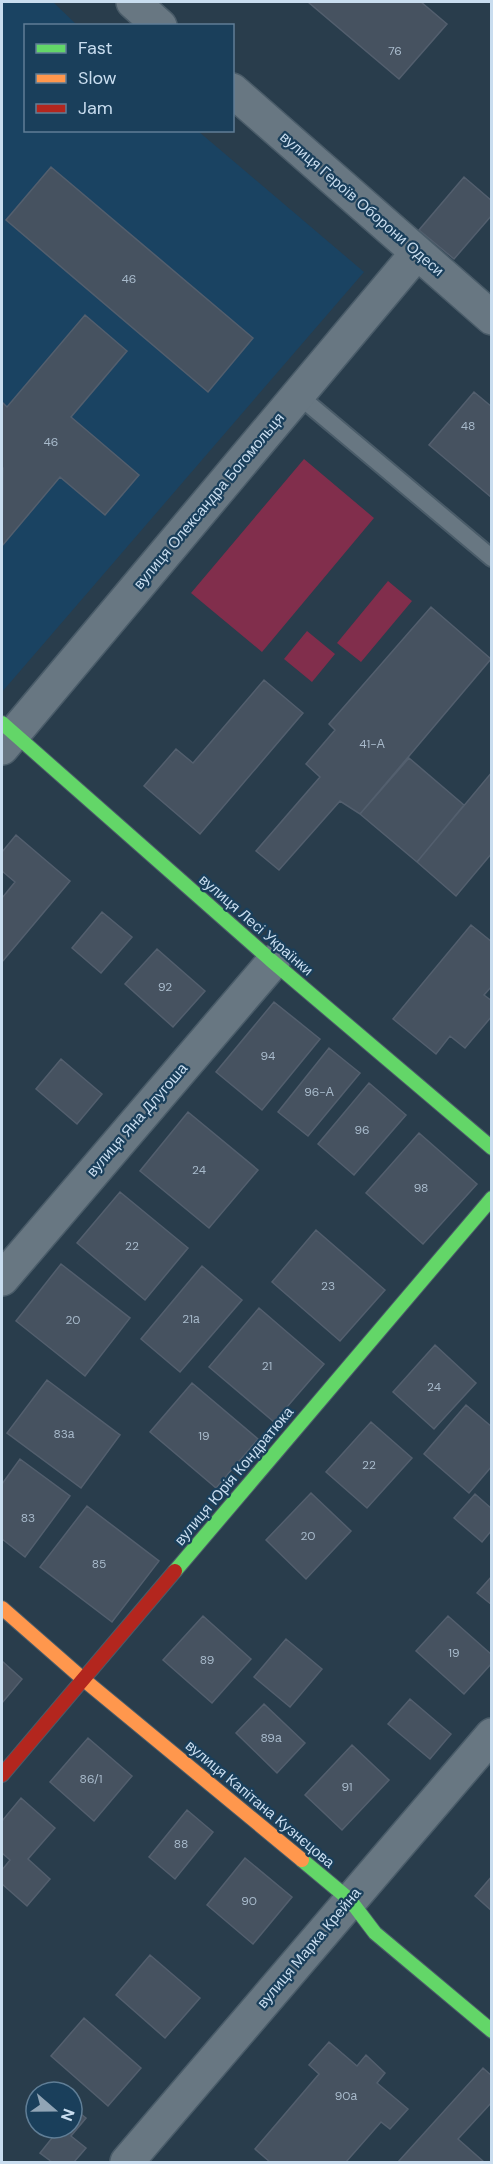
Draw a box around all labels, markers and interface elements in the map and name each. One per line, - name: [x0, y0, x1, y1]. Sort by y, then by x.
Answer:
- legend: [24, 24, 234, 132]
- text: Fast: [78, 36, 113, 60]
- house number: 76: [388, 43, 402, 59]
- text: Slow: [78, 66, 117, 90]
- text: Jam: [78, 96, 113, 120]
- street label: вулиця Героїв Оборони Одеси: [276, 127, 448, 281]
- house number: 46: [122, 271, 136, 287]
- street label: вулиця Олександра Богомольця: [129, 408, 289, 594]
- house number: 48: [461, 418, 475, 434]
- house number: 46: [44, 434, 58, 450]
- house number: 41-А: [359, 736, 385, 752]
- street label: вулиця Лесі Українки: [195, 870, 317, 980]
- house number: 92: [158, 979, 172, 995]
- house number: 94: [261, 1048, 275, 1064]
- street label: вулиця Яна Длугоша: [82, 1058, 192, 1181]
- house number: 96-А: [304, 1084, 334, 1100]
- house number: 96: [354, 1122, 370, 1138]
- house number: 24: [192, 1162, 206, 1178]
- house number: 98: [414, 1180, 428, 1196]
- house number: 22: [125, 1238, 139, 1254]
- house number: 23: [321, 1278, 335, 1294]
- house number: 21а: [182, 1311, 200, 1327]
- house number: 20: [65, 1312, 81, 1328]
- house number: 21: [262, 1358, 272, 1374]
- house number: 24: [427, 1379, 441, 1395]
- street label: вулиця Юрія Кондратюка: [170, 1402, 298, 1550]
- house number: 83а: [53, 1426, 75, 1442]
- house number: 19: [198, 1428, 210, 1444]
- house number: 22: [362, 1457, 376, 1473]
- house number: 83: [21, 1510, 35, 1526]
- house number: 20: [300, 1528, 316, 1544]
- house number: 85: [92, 1556, 106, 1572]
- house number: 19: [448, 1645, 460, 1661]
- house number: 89: [200, 1652, 214, 1668]
- house number: 89а: [260, 1730, 282, 1746]
- street label: вулиця Капітана Кузнєцова: [181, 1736, 339, 1873]
- house number: 86/1: [80, 1771, 102, 1787]
- house number: 91: [341, 1779, 353, 1795]
- house number: 88: [174, 1836, 188, 1852]
- street label: вулиця Марка Крейна: [253, 1883, 366, 2013]
- house number: 90: [241, 1893, 257, 1909]
- north arrow: [24, 2080, 84, 2140]
- house number: 90а: [335, 2088, 358, 2104]
- text: N: [56, 2106, 79, 2124]

